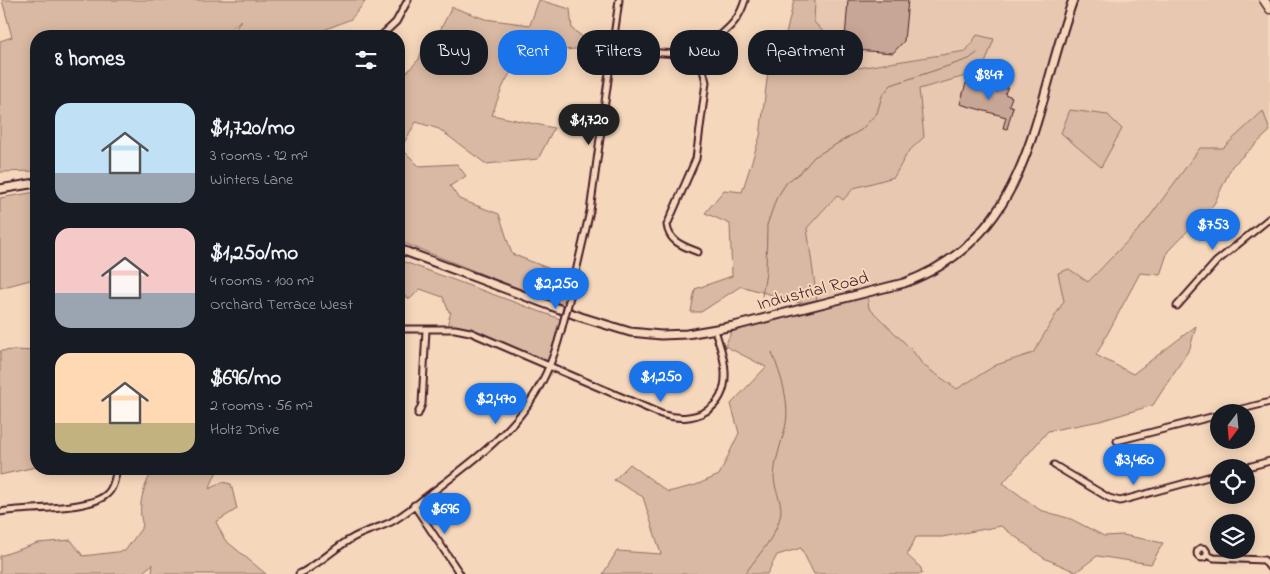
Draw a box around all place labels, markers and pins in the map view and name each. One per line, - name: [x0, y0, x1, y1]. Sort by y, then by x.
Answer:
- pin: $847: [959, 58, 1019, 101]
- pin: $1,720: [548, 104, 630, 146]
- pin: $753: [1183, 208, 1243, 251]
- pin: $2,250: [515, 268, 597, 310]
- pin: $1,250: [620, 360, 702, 403]
- pin: $2,470: [455, 382, 537, 425]
- pin: $3,460: [1093, 444, 1175, 486]
- pin: $696: [415, 492, 475, 535]

